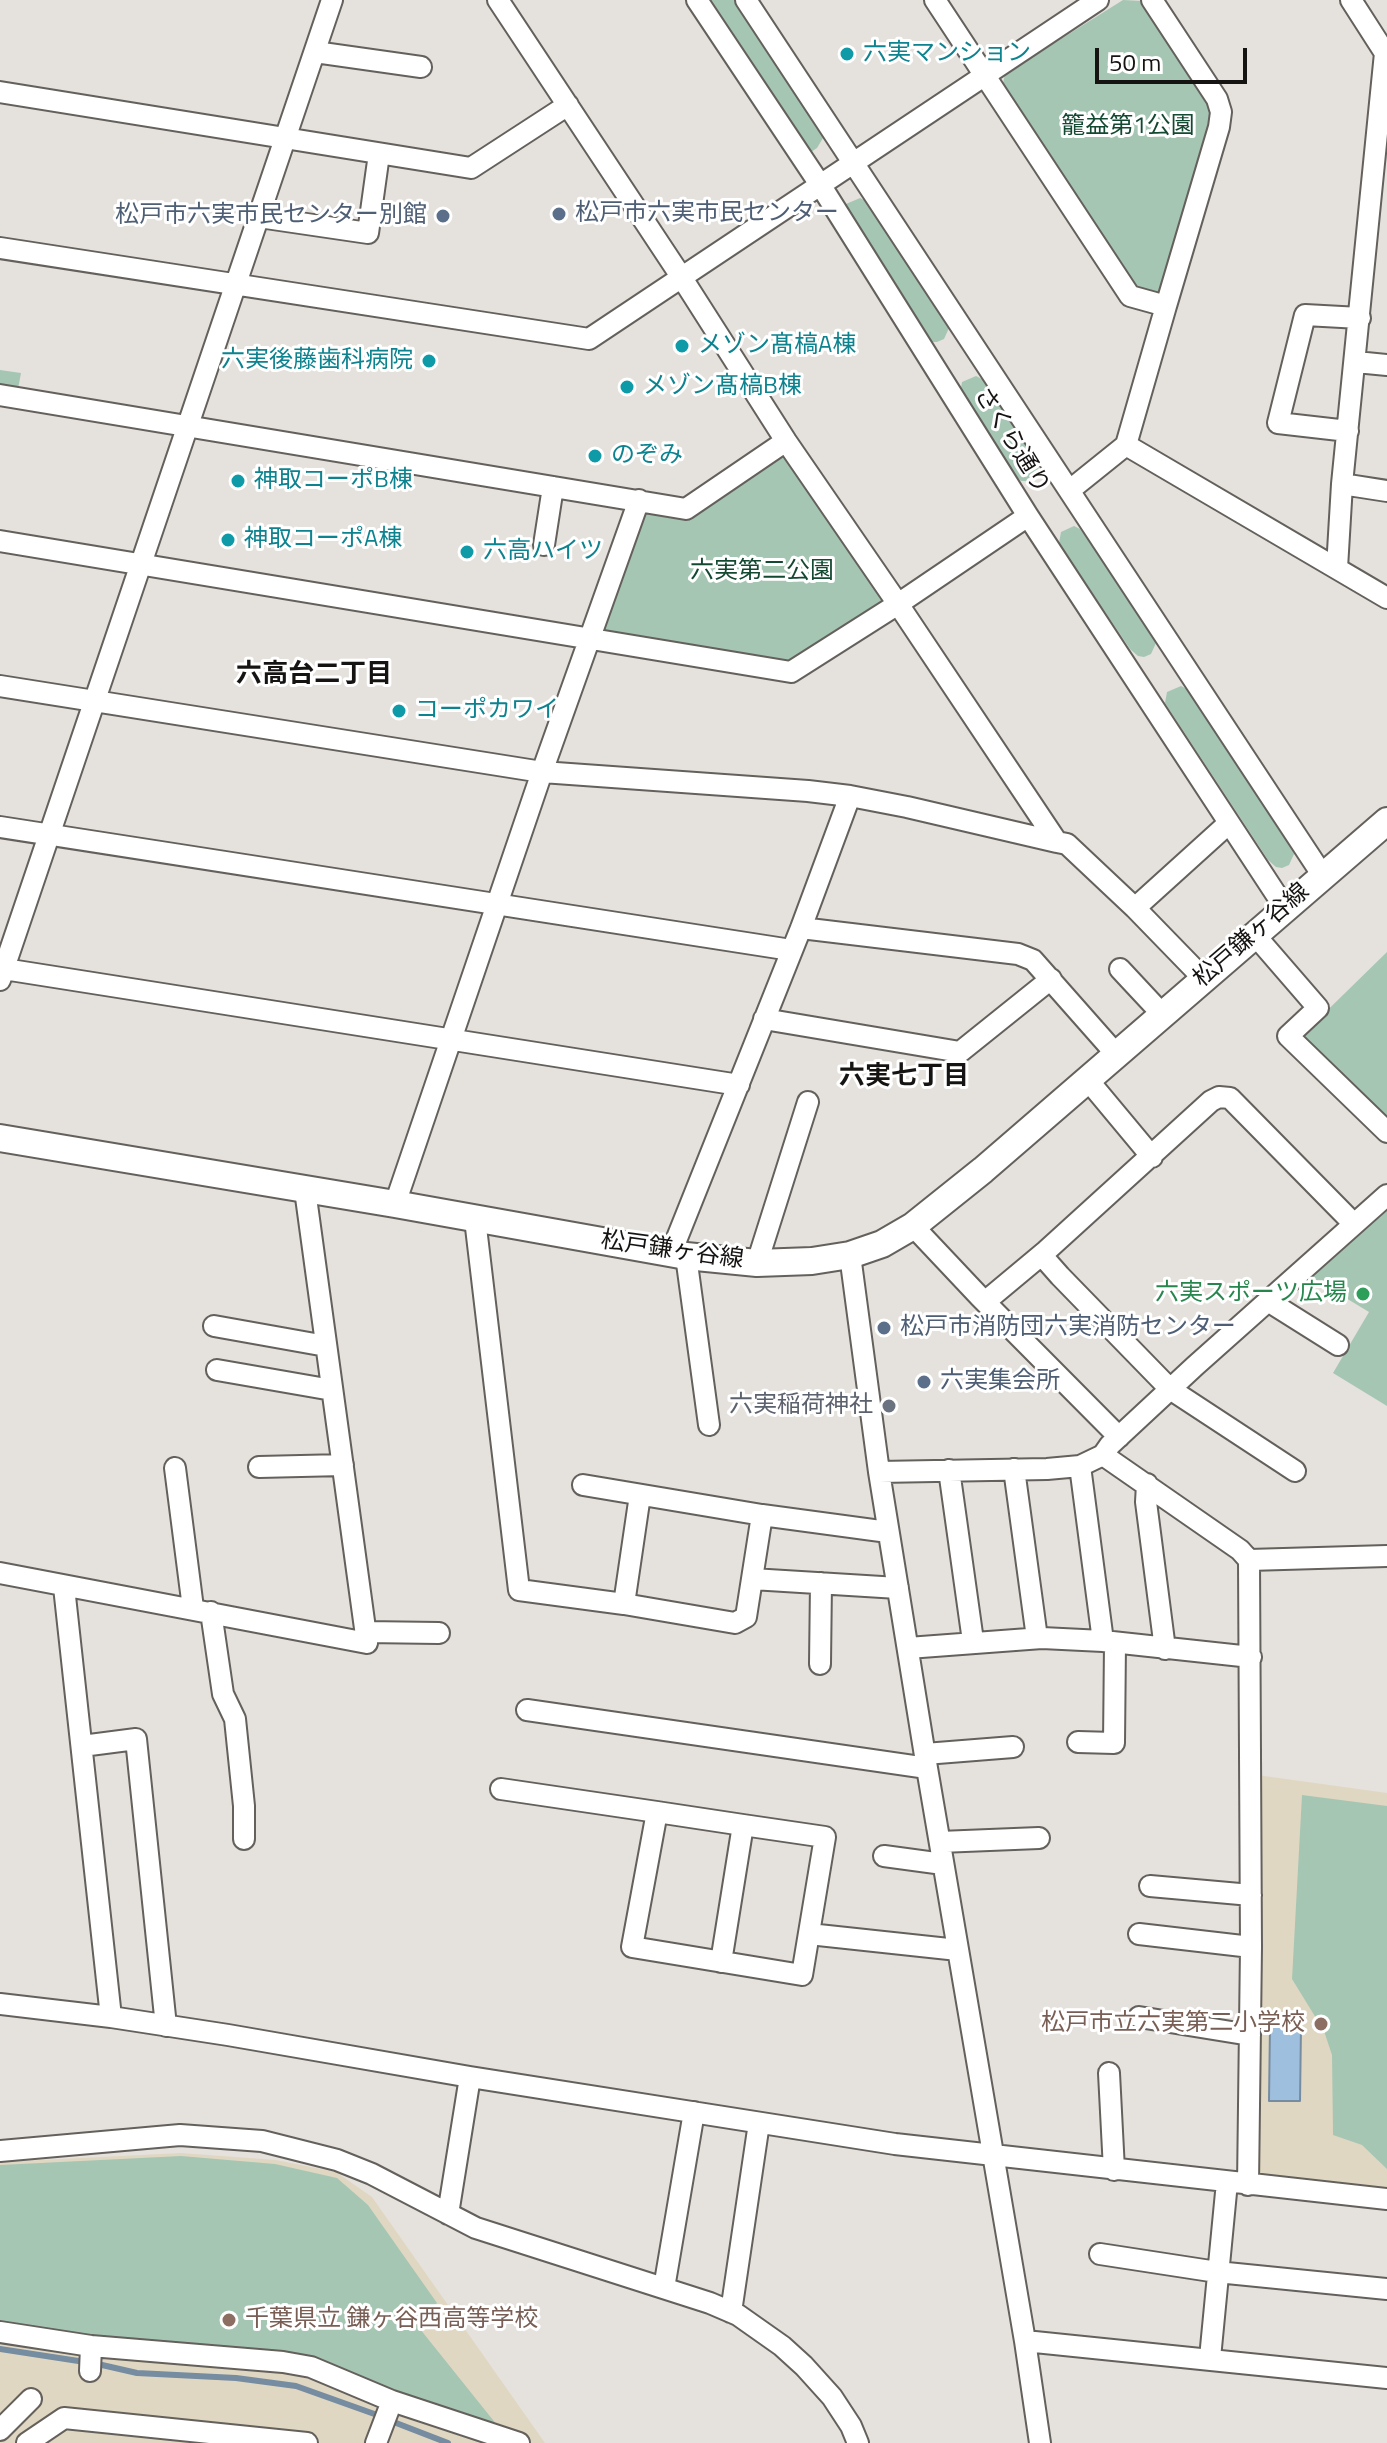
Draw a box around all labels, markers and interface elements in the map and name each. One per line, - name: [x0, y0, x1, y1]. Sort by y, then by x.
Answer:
- scale bar: [1099, 32, 1251, 82]
- place label: 六実マンション: [863, 40, 1031, 68]
- text: 50 m: [1109, 44, 1161, 80]
- marker: 六実マンション: [838, 45, 856, 63]
- park label: 籠益第1公園: [1061, 113, 1195, 141]
- place label: 松戸市六実市民センター: [575, 200, 839, 228]
- place label: 松戸市六実市民センター別館: [115, 202, 427, 230]
- marker: 松戸市六実市民センター: [550, 205, 568, 223]
- marker: 松戸市六実市民センター別館: [434, 207, 452, 225]
- place label: メゾン髙槁A棟: [698, 332, 856, 360]
- marker: メゾン髙槁A棟: [673, 337, 691, 355]
- place label: 六実後藤歯科病院: [221, 347, 413, 375]
- marker: 六実後藤歯科病院: [420, 352, 438, 370]
- place label: メゾン髙槁B棟: [643, 373, 802, 401]
- marker: メゾン髙槁B棟: [618, 378, 636, 396]
- street label: さくら通り: [967, 382, 1055, 500]
- place label: のぞみ: [611, 442, 683, 470]
- marker: のぞみ: [586, 447, 604, 465]
- place label: 神取コーポB棟: [254, 467, 413, 495]
- marker: 神取コーポB棟: [229, 472, 247, 490]
- place label: 神取コーポA棟: [244, 526, 402, 554]
- marker: 神取コーポA棟: [219, 531, 237, 549]
- place label: 六高ハイツ: [483, 538, 603, 566]
- marker: 六高ハイツ: [458, 543, 476, 561]
- park label: 六実第二公園: [690, 558, 834, 586]
- district label: 六高台二丁目: [236, 660, 392, 692]
- place label: コーポカワイ: [415, 697, 559, 725]
- marker: コーポカワイ: [390, 702, 408, 720]
- street label: 松戸鎌ヶ谷線: [1188, 878, 1316, 994]
- district label: 六実七丁目: [839, 1062, 969, 1094]
- street label: 松戸鎌ヶ谷線: [599, 1227, 745, 1275]
- place label: 六実スポーツ広場: [1155, 1280, 1347, 1308]
- marker: 六実スポーツ広場: [1354, 1285, 1372, 1303]
- place label: 松戸市消防団六実消防センター: [900, 1314, 1236, 1342]
- marker: 松戸市消防団六実消防センター: [875, 1319, 893, 1337]
- place label: 六実集会所: [940, 1368, 1060, 1396]
- marker: 六実集会所: [915, 1373, 933, 1391]
- place label: 六実稲荷神社: [729, 1392, 873, 1420]
- marker: 六実稲荷神社: [880, 1397, 898, 1415]
- place label: 松戸市立六実第二小学校: [1041, 2010, 1305, 2038]
- marker: 松戸市立六実第二小学校: [1312, 2015, 1330, 2033]
- place label: 千葉県立 鎌ヶ谷西高等学校: [245, 2306, 538, 2334]
- marker: 千葉県立 鎌ヶ谷西高等学校: [220, 2311, 238, 2329]

